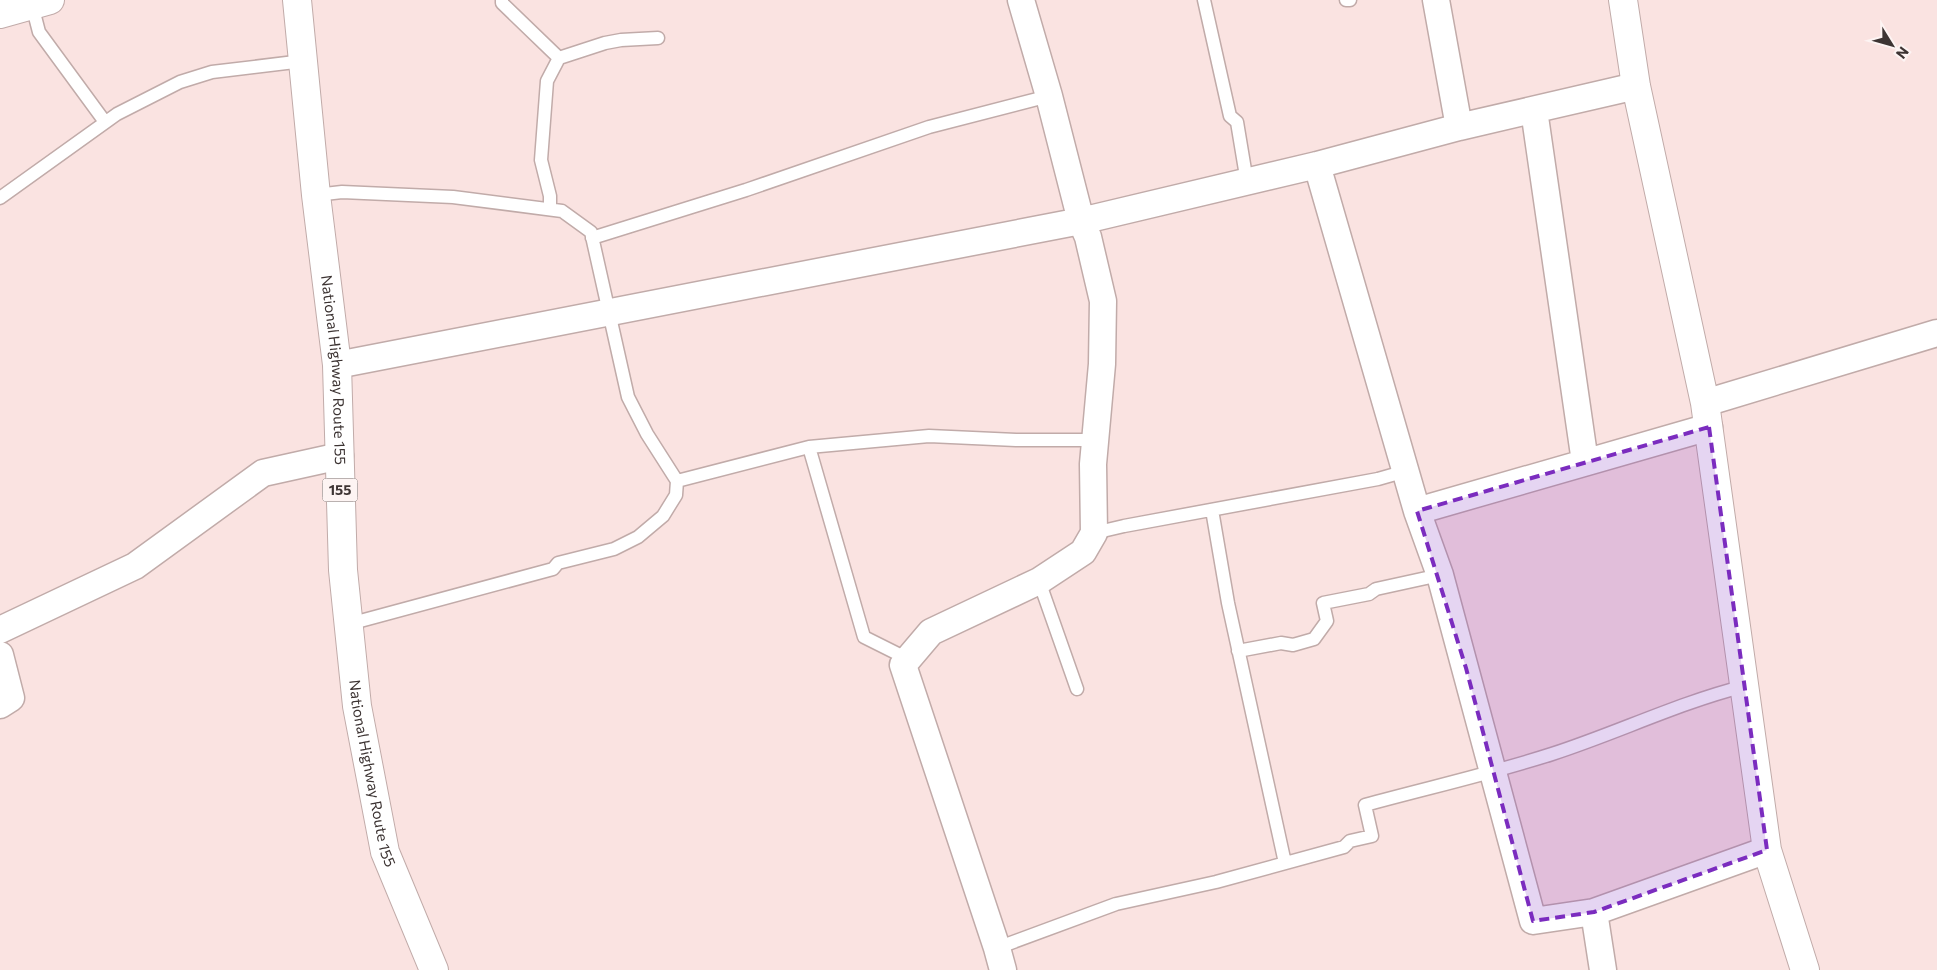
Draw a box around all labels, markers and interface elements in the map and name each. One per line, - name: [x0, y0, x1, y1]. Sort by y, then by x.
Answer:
- north arrow: [1867, 20, 1917, 70]
- text: N: [1893, 44, 1913, 62]
- street label: National Highway Route 155: [318, 274, 350, 465]
- road number: 155: [322, 478, 358, 502]
- street label: National Highway Route 155: [346, 679, 400, 870]

